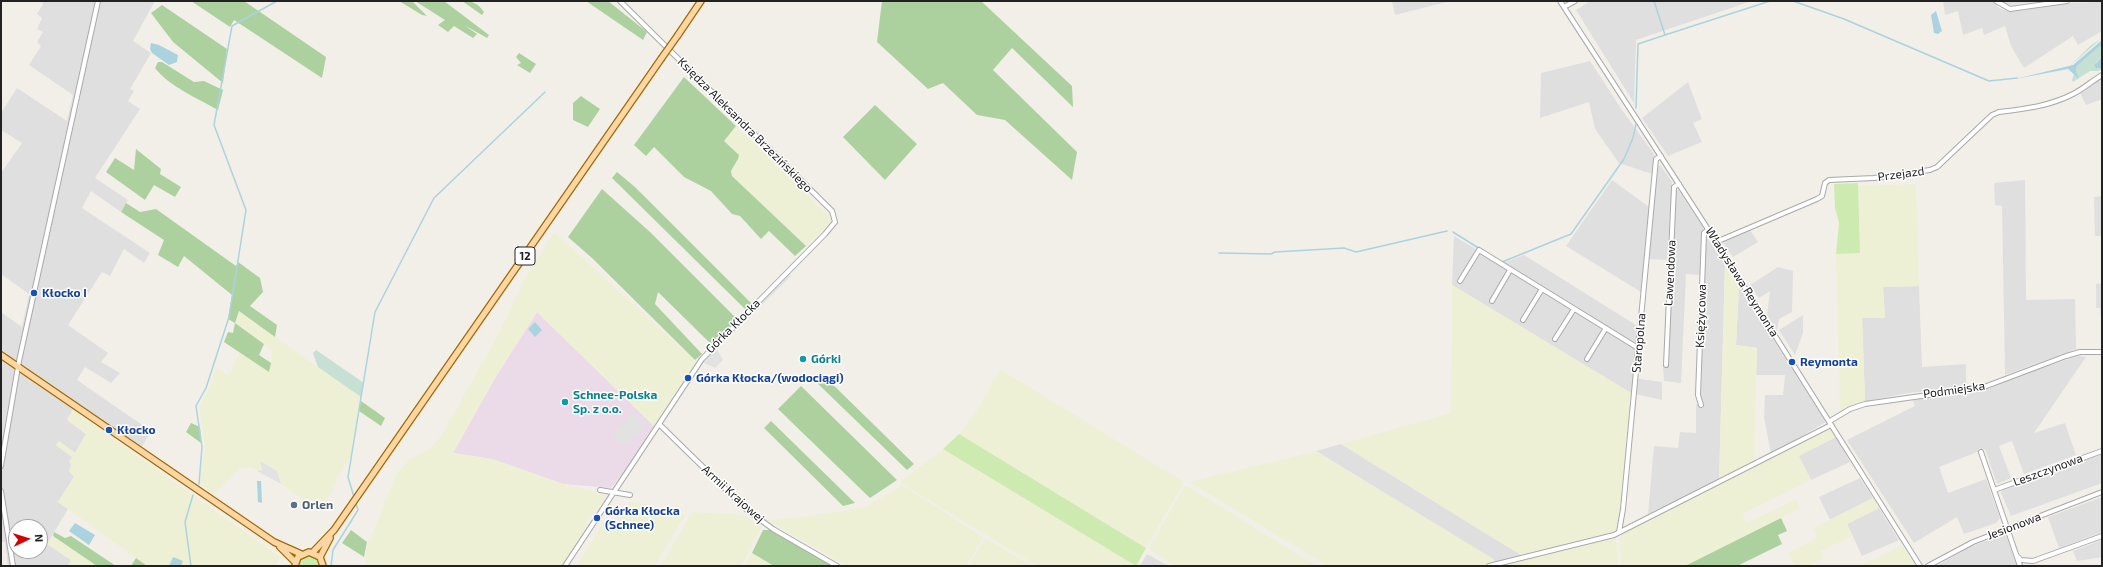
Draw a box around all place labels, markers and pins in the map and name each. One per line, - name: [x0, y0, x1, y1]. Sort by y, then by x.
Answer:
- place label: Kłocko I: [42, 286, 87, 300]
- marker: Kłocko I: [29, 288, 39, 298]
- place label: Górki: [811, 352, 841, 366]
- marker: Górki: [798, 354, 808, 364]
- place label: Reymonta: [1800, 355, 1858, 369]
- marker: Reymonta: [1787, 357, 1797, 367]
- place label: Górka Kłocka/(wodociągi): [696, 371, 844, 385]
- marker: Górka Kłocka/(wodociągi): [683, 373, 693, 383]
- place label: Schnee-Polska Sp. z o.o.: [573, 388, 657, 416]
- marker: Schnee-Polska Sp. z o.o.: [560, 397, 570, 407]
- place label: Kłocko: [117, 423, 156, 437]
- marker: Kłocko: [104, 425, 114, 435]
- place label: Orlen: [302, 498, 333, 512]
- marker: Orlen: [289, 500, 299, 510]
- place label: Górka Kłocka (Schnee): [605, 504, 680, 532]
- marker: Górka Kłocka (Schnee): [592, 513, 602, 523]

